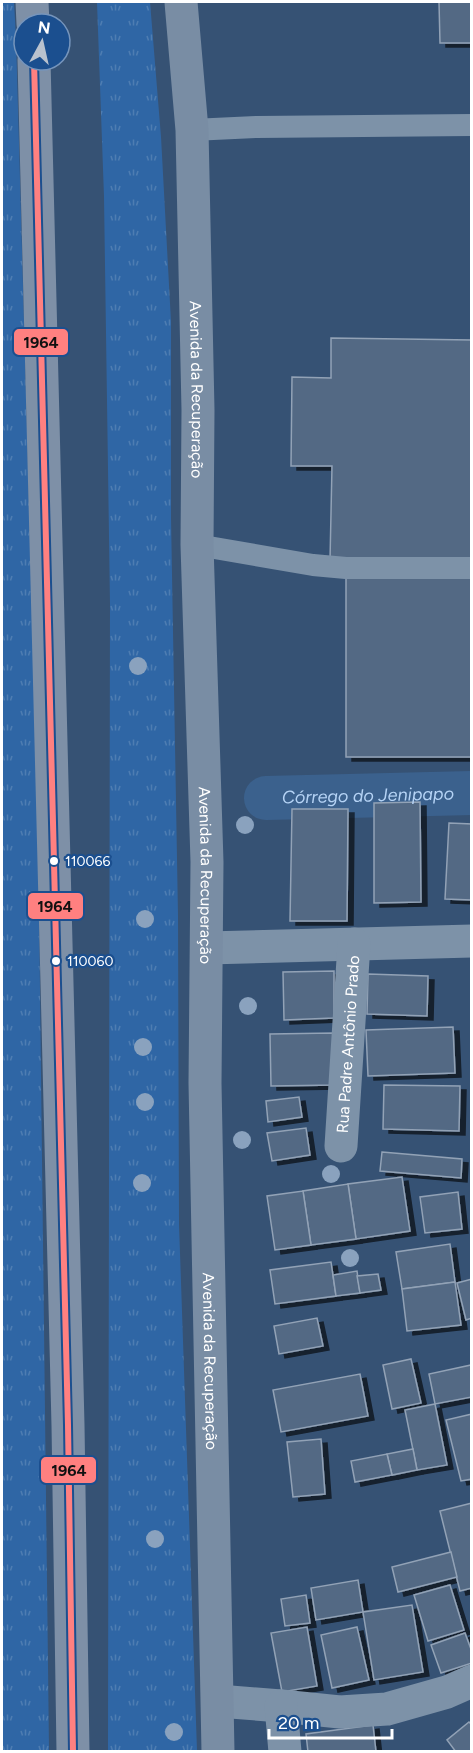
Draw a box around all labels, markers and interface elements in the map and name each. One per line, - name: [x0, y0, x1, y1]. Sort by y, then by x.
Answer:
- north arrow: [12, 12, 72, 72]
- text: N: [37, 17, 51, 38]
- street label: Avenida da Recuperação: [186, 301, 208, 478]
- line badge: 1964: [13, 328, 69, 356]
- text: 1964: [23, 333, 59, 352]
- water label: Córrego do Jenipapo: [282, 782, 454, 809]
- street label: Avenida da Recuperação: [195, 786, 217, 964]
- place label: 110066: [65, 853, 110, 870]
- marker: 110066: [48, 855, 60, 867]
- line badge: 1964: [27, 892, 84, 920]
- text: 1964: [37, 897, 73, 916]
- place label: 110060: [67, 953, 113, 970]
- marker: 110060: [50, 955, 62, 967]
- street label: Rua Padre Antônio Prado: [332, 955, 363, 1134]
- street label: Avenida da Recuperação: [199, 1272, 222, 1450]
- line badge: 1964: [40, 1456, 97, 1484]
- text: 1964: [51, 1461, 87, 1480]
- scale bar: [269, 1702, 392, 1740]
- text: 20 m: [278, 1712, 319, 1734]

